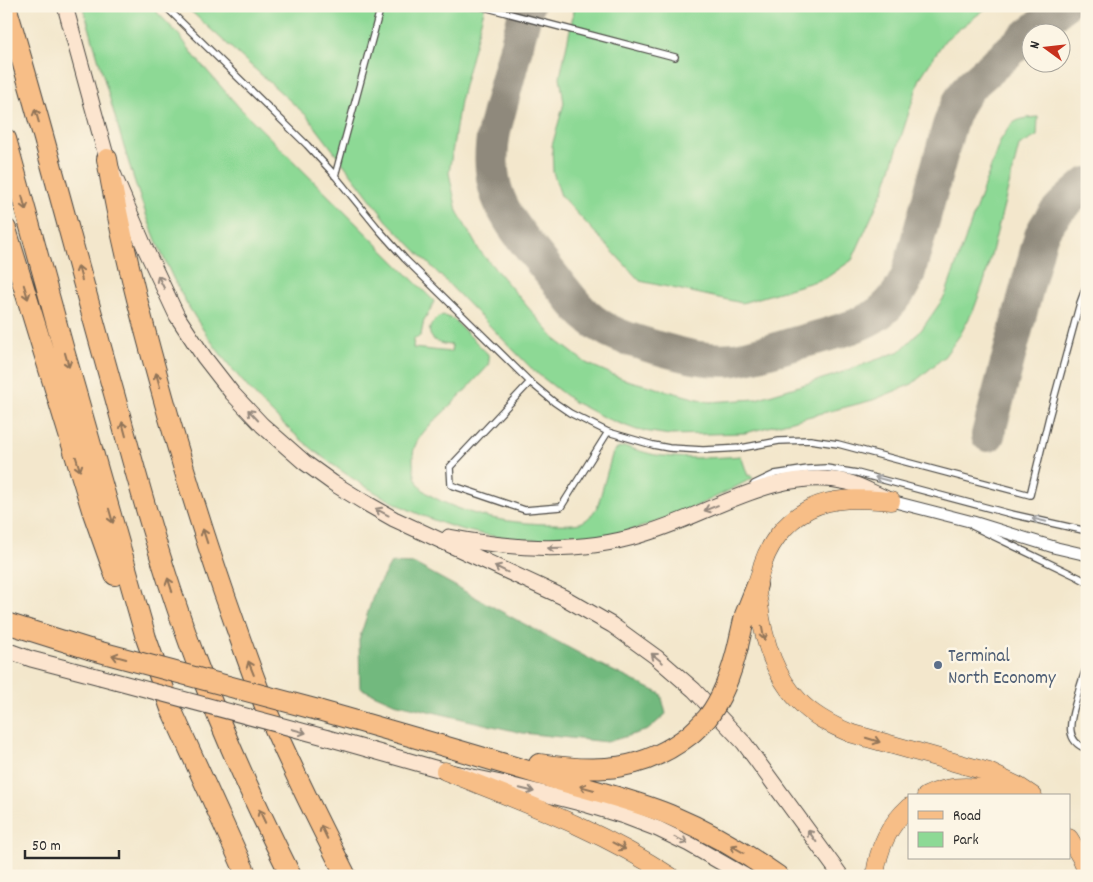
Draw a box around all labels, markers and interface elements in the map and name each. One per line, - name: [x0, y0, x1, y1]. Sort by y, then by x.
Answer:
- north arrow: [1020, 22, 1070, 72]
- text: N: [1025, 39, 1046, 51]
- one-way arrow: [32, 108, 41, 124]
- one-way arrow: [19, 195, 29, 211]
- one-way arrow: [75, 265, 85, 281]
- one-way arrow: [155, 275, 165, 290]
- one-way arrow: [21, 284, 31, 300]
- one-way arrow: [63, 351, 72, 367]
- one-way arrow: [153, 373, 163, 389]
- one-way arrow: [247, 408, 259, 421]
- one-way arrow: [118, 422, 128, 438]
- one-way arrow: [74, 456, 84, 472]
- one-way arrow: [874, 474, 890, 484]
- one-way arrow: [704, 504, 719, 513]
- one-way arrow: [375, 507, 390, 516]
- one-way arrow: [107, 508, 116, 524]
- one-way arrow: [1032, 515, 1048, 524]
- one-way arrow: [200, 529, 209, 544]
- one-way arrow: [547, 543, 564, 553]
- one-way arrow: [494, 563, 509, 573]
- one-way arrow: [165, 578, 174, 593]
- one-way arrow: [759, 625, 769, 641]
- place label: Terminal North Economy: [948, 644, 1056, 693]
- one-way arrow: [111, 651, 127, 661]
- one-way arrow: [651, 652, 664, 663]
- marker: Terminal North Economy: [932, 659, 944, 671]
- one-way arrow: [245, 661, 255, 676]
- one-way arrow: [291, 726, 307, 736]
- one-way arrow: [865, 735, 881, 745]
- one-way arrow: [580, 783, 596, 793]
- one-way arrow: [519, 785, 535, 795]
- legend: [908, 794, 1070, 860]
- text: Road: [953, 806, 981, 828]
- one-way arrow: [257, 809, 266, 824]
- one-way arrow: [319, 825, 328, 840]
- scale bar: [25, 827, 119, 859]
- one-way arrow: [807, 829, 817, 843]
- text: Park: [953, 830, 979, 852]
- text: 50 m: [32, 836, 61, 858]
- one-way arrow: [673, 836, 688, 846]
- one-way arrow: [611, 841, 626, 851]
- one-way arrow: [730, 844, 745, 854]

